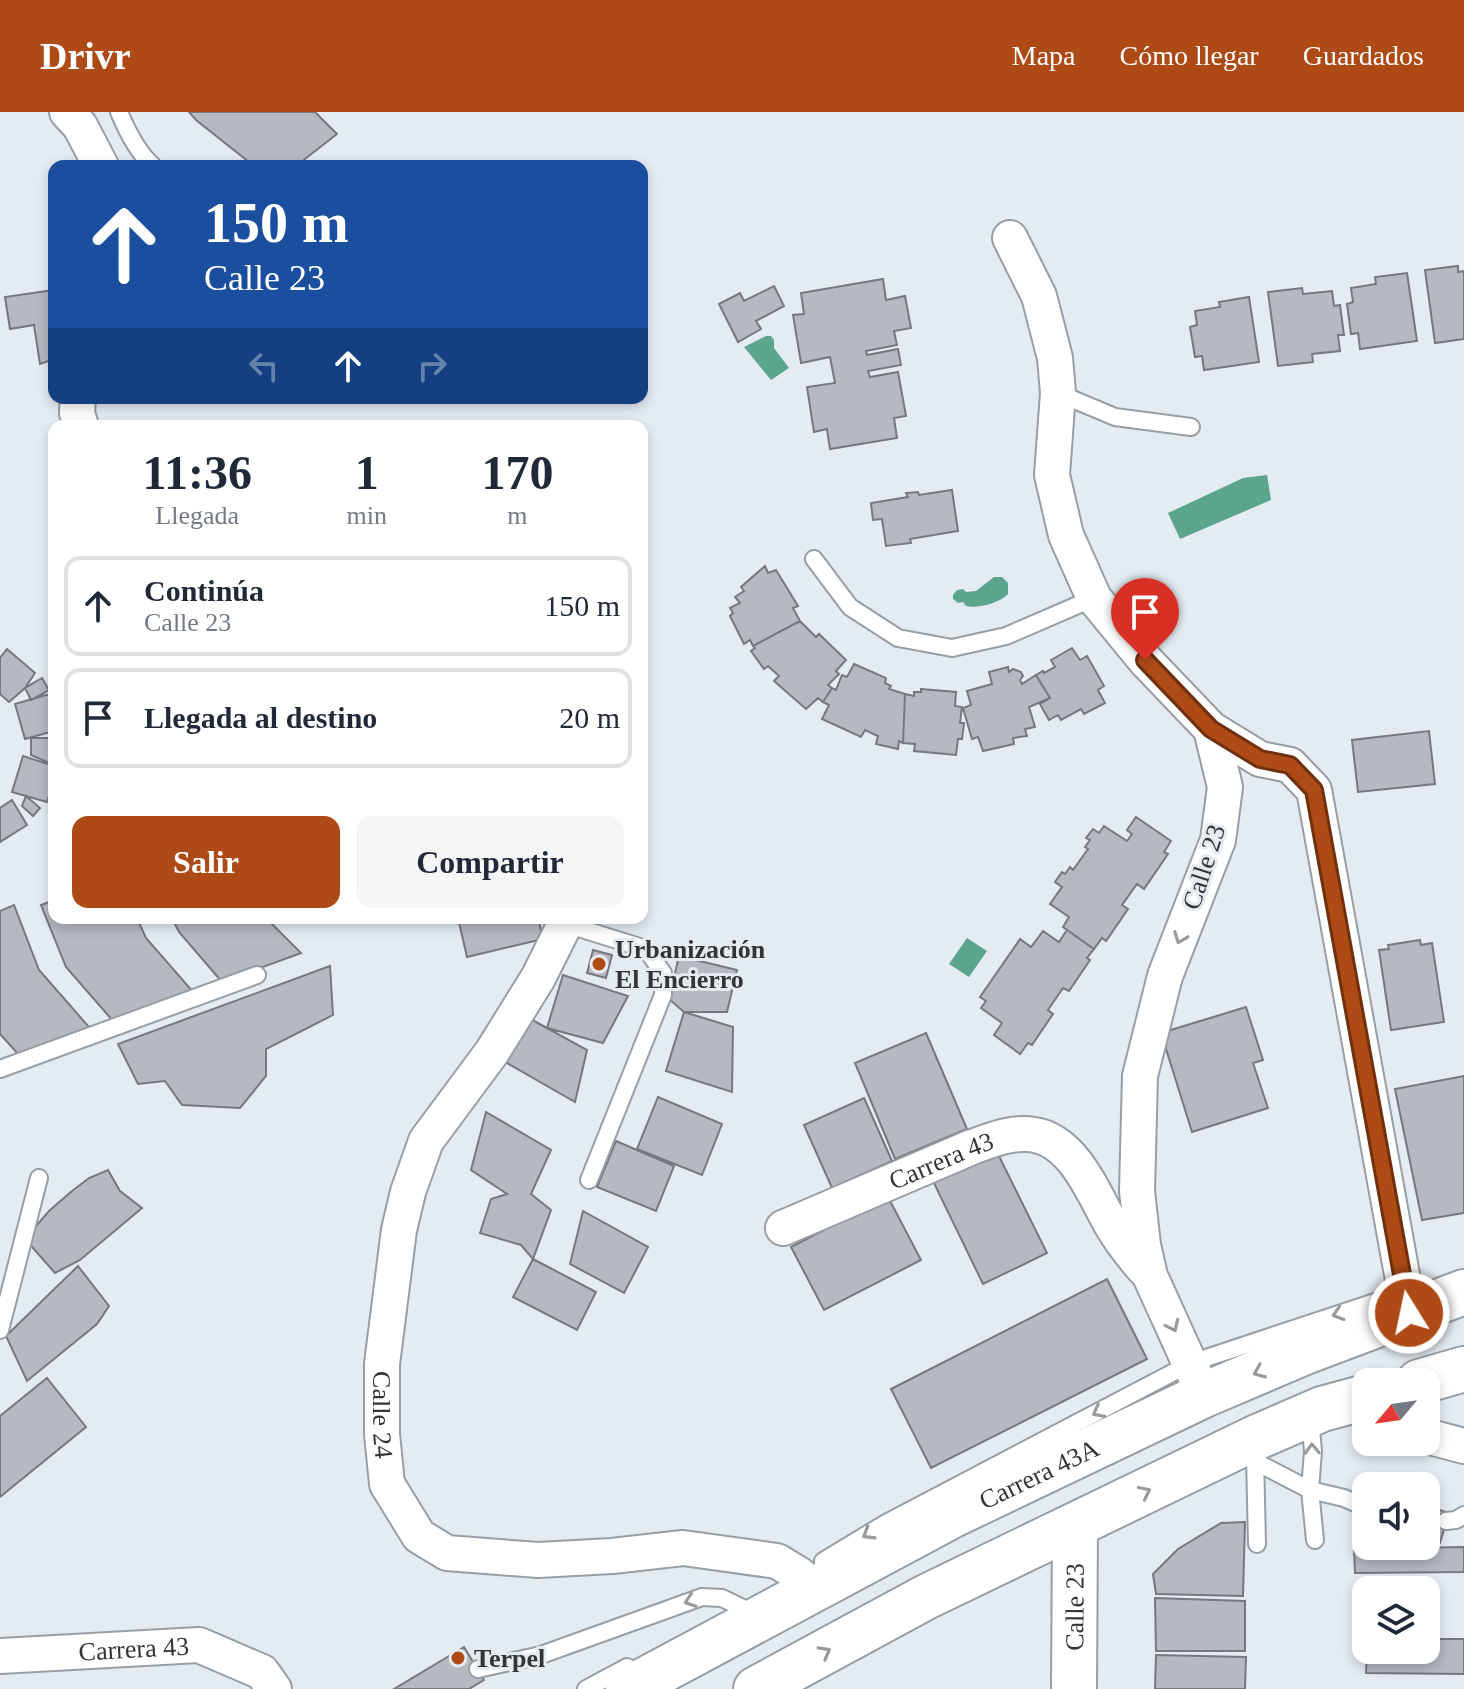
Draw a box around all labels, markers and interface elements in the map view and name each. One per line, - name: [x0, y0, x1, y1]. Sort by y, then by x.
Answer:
- text: Drivr: [40, 35, 131, 77]
- text: Mapa: [1012, 40, 1076, 71]
- text: Cómo llegar: [1120, 40, 1259, 71]
- text: Guardados: [1303, 40, 1424, 71]
- icon: ahead: [72, 192, 176, 296]
- text: 150 m: [204, 192, 349, 254]
- text: Calle 23: [204, 258, 325, 298]
- icon: left: [242, 344, 286, 388]
- icon: ahead: [326, 344, 370, 388]
- icon: right: [410, 344, 454, 388]
- text: 11:36: [143, 446, 252, 499]
- text: 1: [355, 446, 379, 499]
- text: 170: [481, 446, 553, 499]
- text: Llegada: [155, 501, 239, 530]
- text: min: [346, 501, 387, 530]
- text: m: [507, 501, 528, 530]
- text: Continúa: [144, 574, 264, 607]
- pin: [1111, 578, 1179, 660]
- icon: ahead: [76, 584, 120, 628]
- text: 150 m: [544, 589, 620, 622]
- icon: arrive: [1123, 590, 1167, 634]
- text: Calle 23: [144, 608, 231, 637]
- icon: arrive: [76, 696, 120, 740]
- text: Llegada al destino: [144, 701, 377, 734]
- text: 20 m: [559, 701, 620, 734]
- button: Salir: [72, 816, 340, 908]
- button: Compartir: [356, 816, 624, 908]
- street label: Calle 23: [1177, 821, 1231, 913]
- one-way arrow: [1173, 930, 1190, 944]
- place label: Urbanización El Encierro: [615, 935, 766, 994]
- marker: Urbanización El Encierro: [590, 955, 608, 973]
- street label: Carrera 43: [885, 1126, 997, 1195]
- position arrow: [1367, 1271, 1451, 1355]
- one-way arrow: [1331, 1305, 1345, 1321]
- one-way arrow: [1163, 1317, 1179, 1332]
- one-way arrow: [1253, 1362, 1267, 1379]
- north arrow: [1352, 1368, 1440, 1456]
- map controls: [1352, 1368, 1440, 1664]
- street label: Calle 24: [367, 1371, 399, 1460]
- one-way arrow: [1091, 1402, 1106, 1417]
- street label: Carrera 43A: [974, 1433, 1104, 1515]
- one-way arrow: [1303, 1443, 1320, 1455]
- button: sound: [1352, 1472, 1440, 1560]
- one-way arrow: [1137, 1486, 1152, 1502]
- one-way arrow: [862, 1524, 877, 1539]
- street label: Calle 23: [1060, 1563, 1089, 1651]
- button: layers: [1352, 1576, 1440, 1664]
- one-way arrow: [684, 1592, 698, 1608]
- street label: Carrera 43: [78, 1631, 190, 1666]
- place label: Terpel: [474, 1644, 545, 1673]
- one-way arrow: [817, 1646, 831, 1661]
- marker: Terpel: [449, 1649, 467, 1667]

